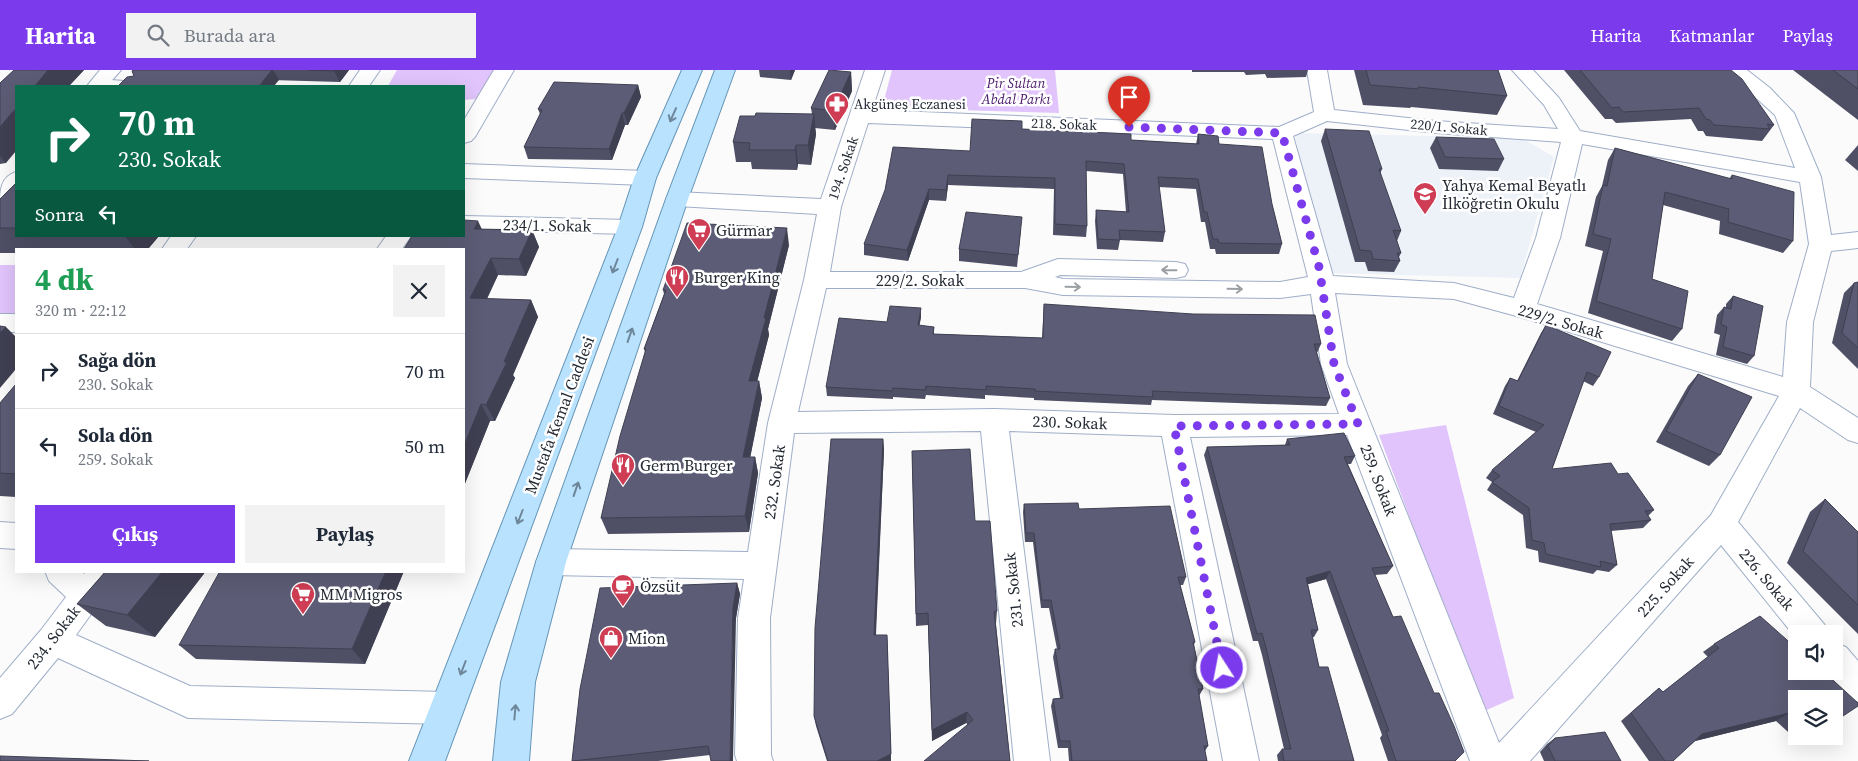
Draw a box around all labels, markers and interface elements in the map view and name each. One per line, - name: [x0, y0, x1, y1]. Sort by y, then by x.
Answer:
- search box: [126, 13, 476, 58]
- text: Harita: [25, 19, 96, 52]
- icon: search: [144, 21, 172, 49]
- text: Burada ara: [184, 22, 276, 48]
- text: Harita: [1591, 23, 1641, 48]
- text: Katmanlar: [1669, 23, 1754, 48]
- text: Paylaş: [1782, 23, 1833, 48]
- park label: Pir Sultan Abdal Parkı: [981, 73, 1051, 109]
- pin: [1108, 76, 1150, 127]
- icon: arrive: [1115, 83, 1143, 111]
- pharmacy icon: Akgüneş Eczanesi: [824, 91, 850, 125]
- place label: Akgüneş Eczanesi: [854, 94, 966, 114]
- text: 70 m: [118, 99, 195, 147]
- icon: right: [35, 105, 100, 170]
- one-way arrow: [667, 107, 677, 122]
- street label: 218. Sokak: [1031, 113, 1097, 135]
- street label: 220/1. Sokak: [1410, 114, 1489, 140]
- street label: 194. Sokak: [823, 133, 863, 202]
- text: 230. Sokak: [118, 144, 221, 174]
- place label: Yahya Kemal Beyatlı İlköğretin Okulu: [1442, 174, 1587, 214]
- school or university icon: Yahya Kemal Beyatlı İlköğretin Okulu: [1412, 181, 1438, 215]
- icon: left: [94, 200, 122, 228]
- text: Sonra: [35, 201, 84, 227]
- street label: 234/1. Sokak: [503, 213, 592, 237]
- supermarket icon: Gürmar: [686, 217, 712, 251]
- place label: Gürmar: [716, 219, 772, 241]
- one-way arrow: [610, 258, 619, 274]
- text: 4 dk: [35, 259, 93, 300]
- restaurant icon: Burger King: [664, 264, 690, 298]
- button: close: [393, 265, 445, 317]
- one-way arrow: [1161, 265, 1177, 274]
- place label: Burger King: [694, 266, 780, 288]
- street label: 229/2. Sokak: [876, 269, 964, 291]
- one-way arrow: [1065, 283, 1081, 292]
- one-way arrow: [1227, 284, 1243, 294]
- street label: 229/2. Sokak: [1516, 298, 1607, 344]
- text: 320 m · 22:12: [35, 299, 126, 321]
- one-way arrow: [626, 328, 635, 344]
- street label: Mustafa Kemal Caddesi: [519, 333, 599, 497]
- text: Sağa dön: [78, 347, 156, 373]
- icon: right: [35, 357, 63, 385]
- text: 70 m: [404, 358, 445, 384]
- text: 230. Sokak: [78, 373, 153, 395]
- street label: 230. Sokak: [1032, 410, 1108, 434]
- text: Sola dön: [78, 422, 153, 448]
- icon: left: [35, 432, 63, 460]
- text: 50 m: [404, 433, 445, 459]
- street label: 259. Sokak: [1355, 441, 1403, 519]
- street label: 232. Sokak: [758, 443, 790, 521]
- text: 259. Sokak: [78, 448, 153, 470]
- restaurant icon: Germ Burger: [610, 452, 636, 486]
- place label: Germ Burger: [640, 454, 733, 476]
- one-way arrow: [572, 482, 581, 497]
- button: Çıkış: [35, 505, 235, 563]
- button: Paylaş: [245, 505, 445, 563]
- one-way arrow: [515, 508, 524, 524]
- street label: 226. Sokak: [1734, 543, 1800, 615]
- street label: 231. Sokak: [998, 551, 1028, 628]
- street label: 225. Sokak: [1632, 551, 1698, 621]
- cafe icon: Özsüt: [610, 573, 636, 607]
- place label: Özsüt: [640, 575, 681, 597]
- supermarket icon: MM Migros: [290, 581, 316, 615]
- place label: MM Migros: [320, 583, 402, 605]
- street label: 234. Sokak: [21, 600, 85, 673]
- shop icon: Mion: [598, 625, 624, 659]
- map controls: [1788, 625, 1843, 745]
- button: sound: [1788, 625, 1843, 680]
- place label: Mion: [628, 627, 666, 649]
- position arrow: [1195, 641, 1247, 693]
- one-way arrow: [457, 661, 466, 676]
- button: layers: [1788, 690, 1843, 745]
- one-way arrow: [510, 705, 520, 721]

